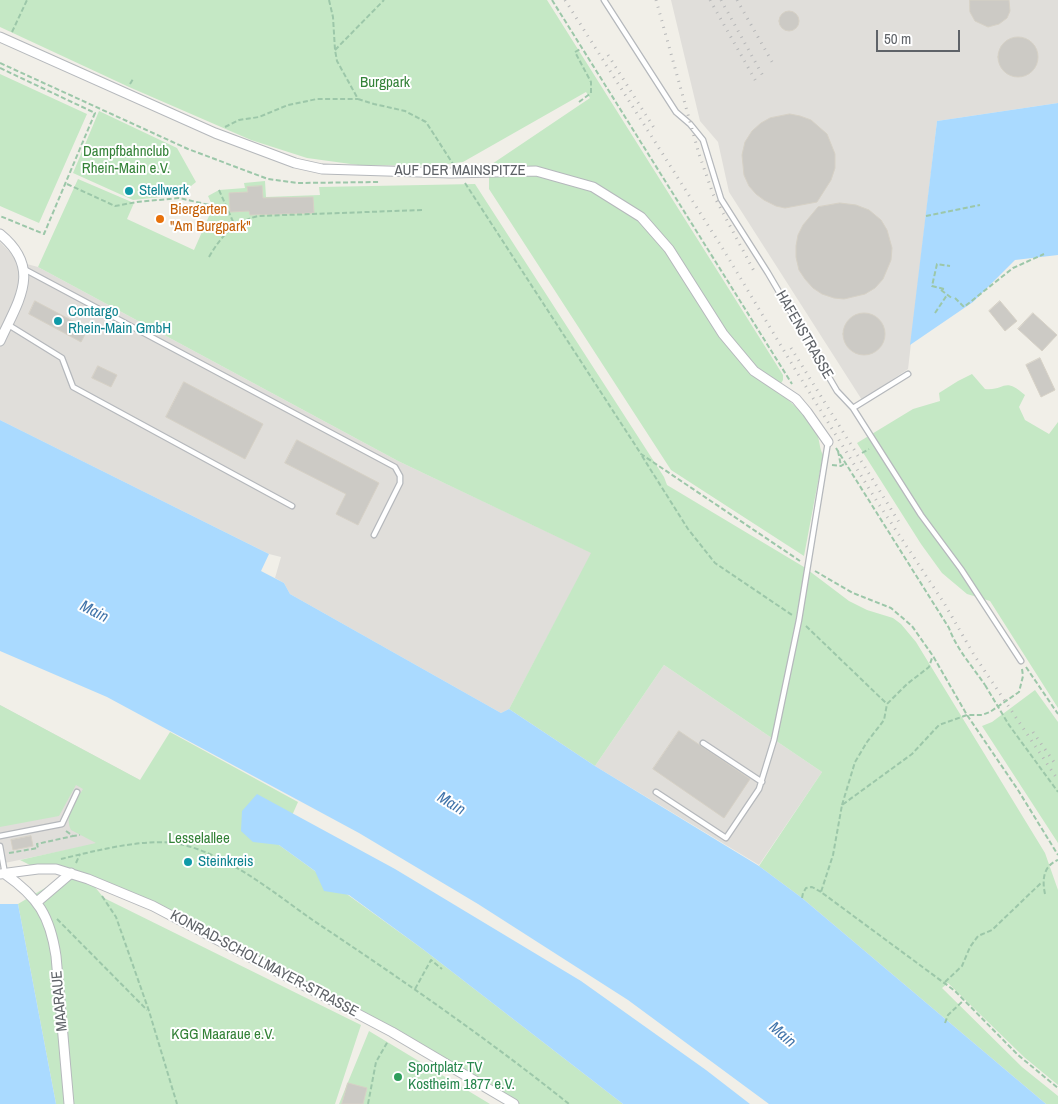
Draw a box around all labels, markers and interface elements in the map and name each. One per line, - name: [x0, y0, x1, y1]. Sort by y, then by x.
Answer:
- scale bar: [878, 20, 962, 52]
- text: 50 m: [884, 28, 911, 49]
- park label: Burgpark: [360, 74, 410, 92]
- park label: Dampfbahnclub Rhein-Main e.V.: [82, 143, 170, 178]
- street label: AUF DER MAINSPITZE: [394, 162, 526, 180]
- place label: Stellwerk: [139, 182, 189, 200]
- marker: Stellwerk: [123, 185, 135, 197]
- place label: Biergarten "Am Burgpark": [170, 201, 251, 236]
- marker: Biergarten "Am Burgpark": [154, 213, 166, 225]
- street label: HAFENSTRASSE: [771, 288, 837, 382]
- place label: Contargo Rhein-Main GmbH: [68, 303, 171, 338]
- marker: Contargo Rhein-Main GmbH: [52, 315, 64, 327]
- water label: Main: [77, 597, 111, 627]
- water label: Main: [434, 788, 468, 820]
- park label: Lesselallee: [168, 830, 230, 848]
- place label: Steinkreis: [198, 853, 253, 871]
- marker: Steinkreis: [182, 856, 194, 868]
- street label: KONRAD-SCHOLLMAYER-STRASSE: [167, 907, 361, 1021]
- street label: MAARAUE: [48, 970, 72, 1032]
- water label: Main: [765, 1018, 799, 1052]
- park label: KGG Maaraue e.V.: [171, 1026, 275, 1044]
- place label: Sportplatz TV Kostheim 1877 e.V.: [408, 1059, 515, 1094]
- marker: Sportplatz TV Kostheim 1877 e.V.: [392, 1071, 404, 1083]

